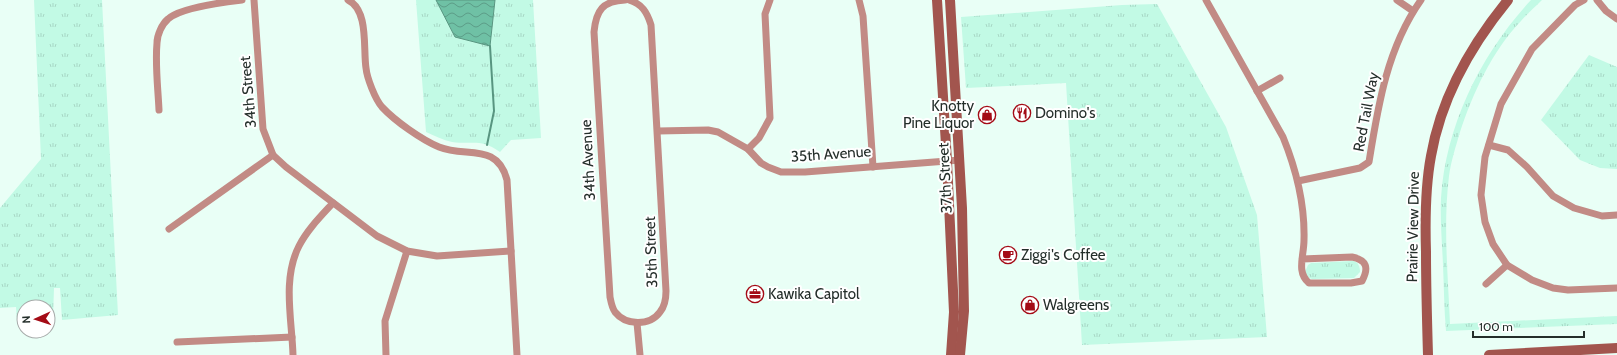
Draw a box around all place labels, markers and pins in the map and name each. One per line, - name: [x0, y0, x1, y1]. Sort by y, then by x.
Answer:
- place label: Knotty Pine Liquor: [903, 97, 974, 132]
- restaurant icon: Domino's: [1012, 103, 1032, 123]
- place label: Domino's: [1035, 104, 1095, 122]
- shop icon: Knotty Pine Liquor: [977, 105, 997, 125]
- cafe icon: Ziggi's Coffee: [998, 245, 1018, 265]
- place label: Ziggi's Coffee: [1021, 246, 1106, 264]
- office icon: Kawika Capitol: [745, 284, 765, 304]
- place label: Kawika Capitol: [768, 285, 860, 303]
- shop icon: Walgreens: [1020, 295, 1040, 315]
- place label: Walgreens: [1043, 296, 1109, 314]

